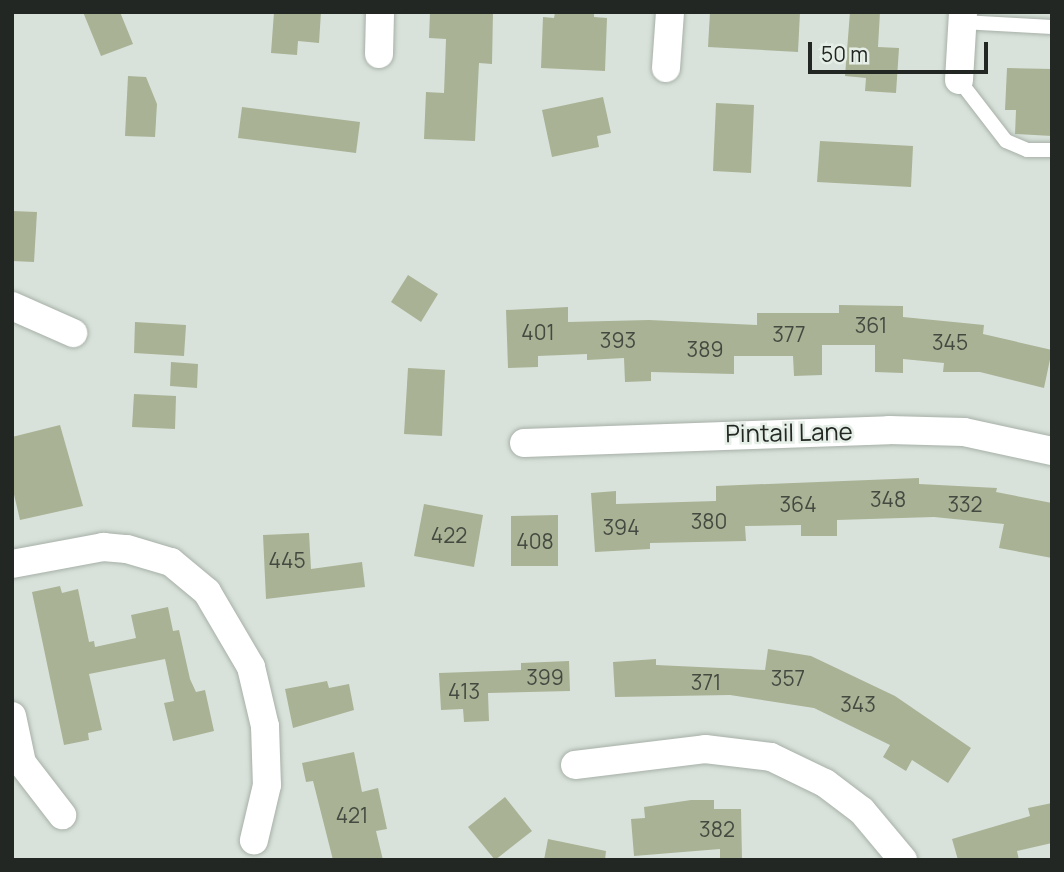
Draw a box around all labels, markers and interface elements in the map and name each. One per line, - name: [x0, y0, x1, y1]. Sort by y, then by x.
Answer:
- scale bar: [812, 28, 992, 72]
- text: 50 m: [821, 40, 868, 68]
- house number: 361: [855, 312, 887, 338]
- house number: 401: [521, 319, 555, 345]
- house number: 377: [772, 321, 806, 347]
- house number: 393: [600, 327, 636, 353]
- house number: 345: [932, 329, 968, 355]
- house number: 389: [687, 336, 723, 362]
- street label: Pintail Lane: [725, 416, 853, 448]
- house number: 348: [870, 486, 906, 512]
- house number: 364: [779, 491, 817, 517]
- house number: 332: [947, 491, 983, 517]
- house number: 380: [691, 508, 727, 534]
- house number: 394: [602, 514, 640, 540]
- house number: 422: [431, 522, 467, 548]
- house number: 408: [516, 528, 554, 554]
- house number: 445: [268, 547, 306, 573]
- house number: 399: [526, 664, 564, 690]
- house number: 357: [771, 665, 805, 691]
- house number: 371: [691, 669, 721, 695]
- house number: 413: [448, 678, 480, 704]
- house number: 343: [840, 691, 876, 717]
- house number: 421: [336, 802, 368, 828]
- house number: 382: [699, 816, 735, 842]

